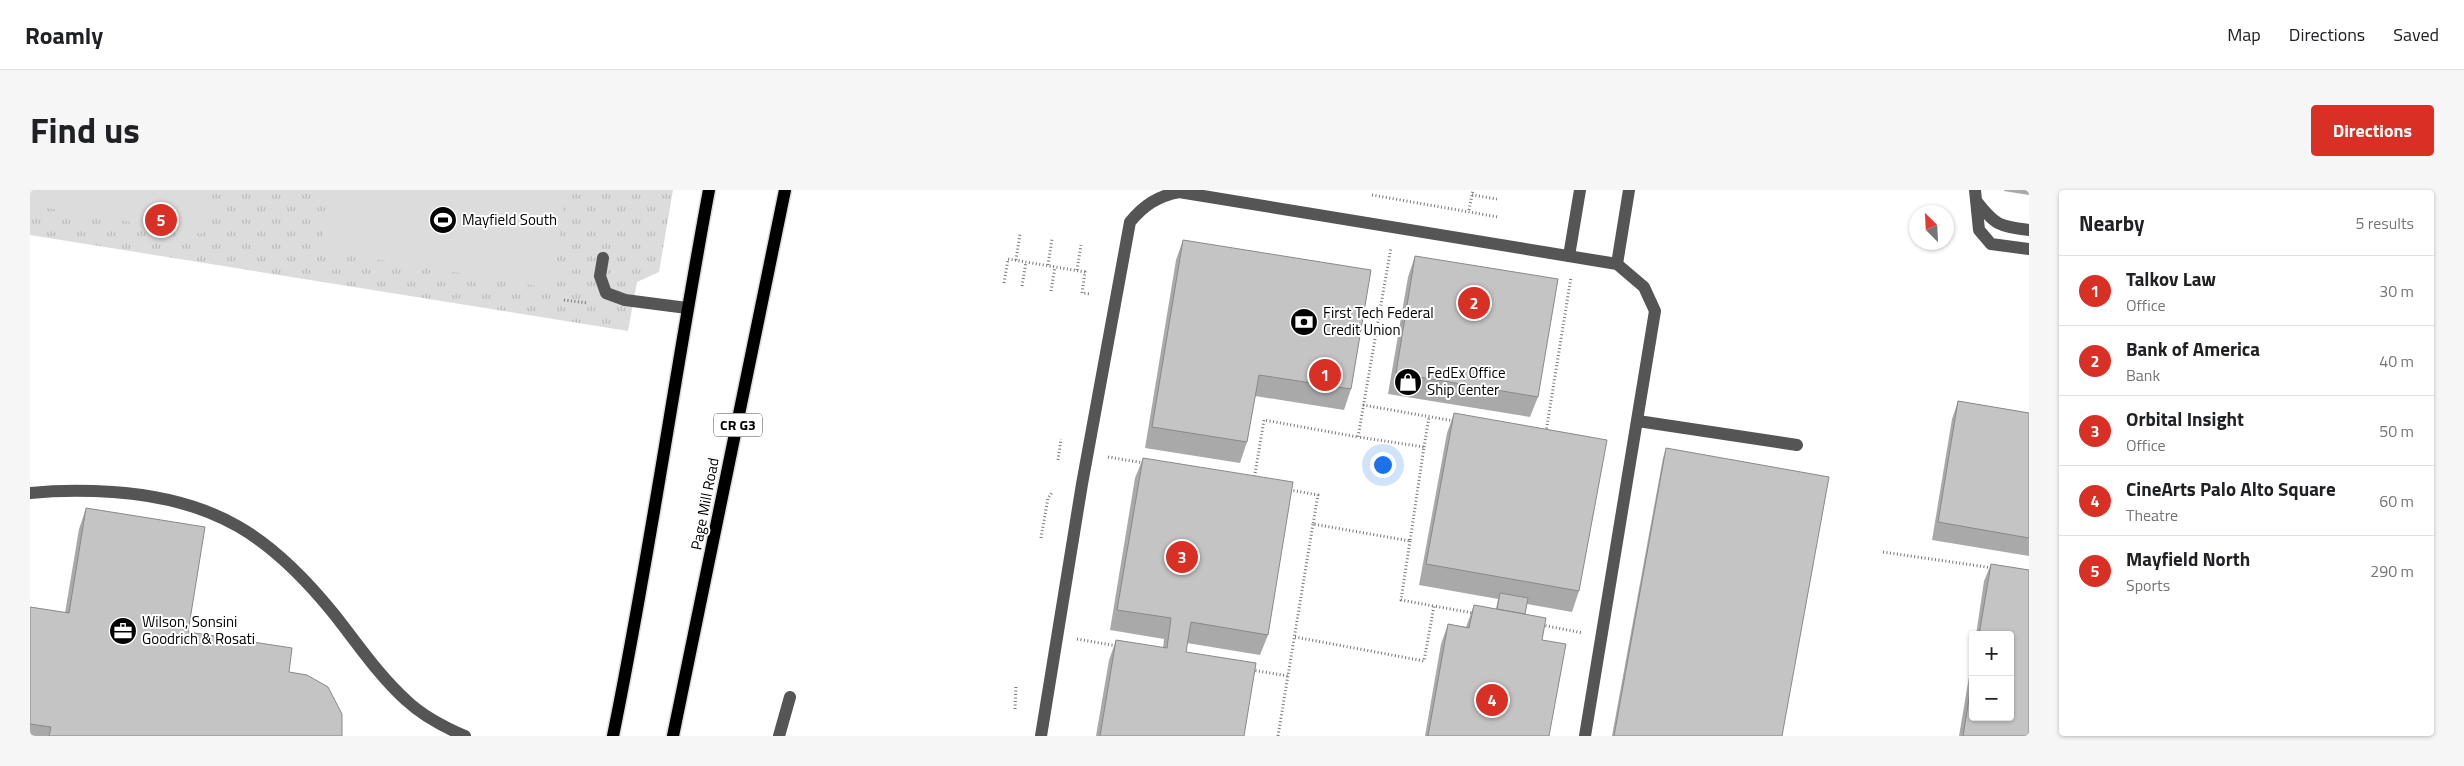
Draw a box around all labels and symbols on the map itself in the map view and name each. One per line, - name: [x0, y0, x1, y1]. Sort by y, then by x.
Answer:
- pin: 5: [145, 201, 177, 239]
- sports icon: Mayfield South: [428, 205, 458, 235]
- north arrow: [1909, 205, 1954, 250]
- place label: Mayfield South: [462, 208, 557, 231]
- pin: 2: [1458, 284, 1490, 322]
- place label: First Tech Federal Credit Union: [1323, 301, 1434, 341]
- bank icon: First Tech Federal Credit Union: [1289, 307, 1319, 337]
- pin: 1: [1309, 356, 1341, 394]
- place label: FedEx Office Ship Center: [1427, 361, 1506, 401]
- shop icon: FedEx Office Ship Center: [1393, 367, 1423, 397]
- road number: CR G3: [714, 414, 762, 436]
- your location: [1370, 452, 1396, 478]
- street label: Page Mill Road: [684, 456, 725, 552]
- pin: 3: [1166, 538, 1198, 576]
- place label: Wilson, Sonsini Goodrich & Rosati: [142, 610, 255, 650]
- office icon: Wilson, Sonsini Goodrich & Rosati: [108, 616, 138, 646]
- pin: 4: [1476, 681, 1508, 719]

